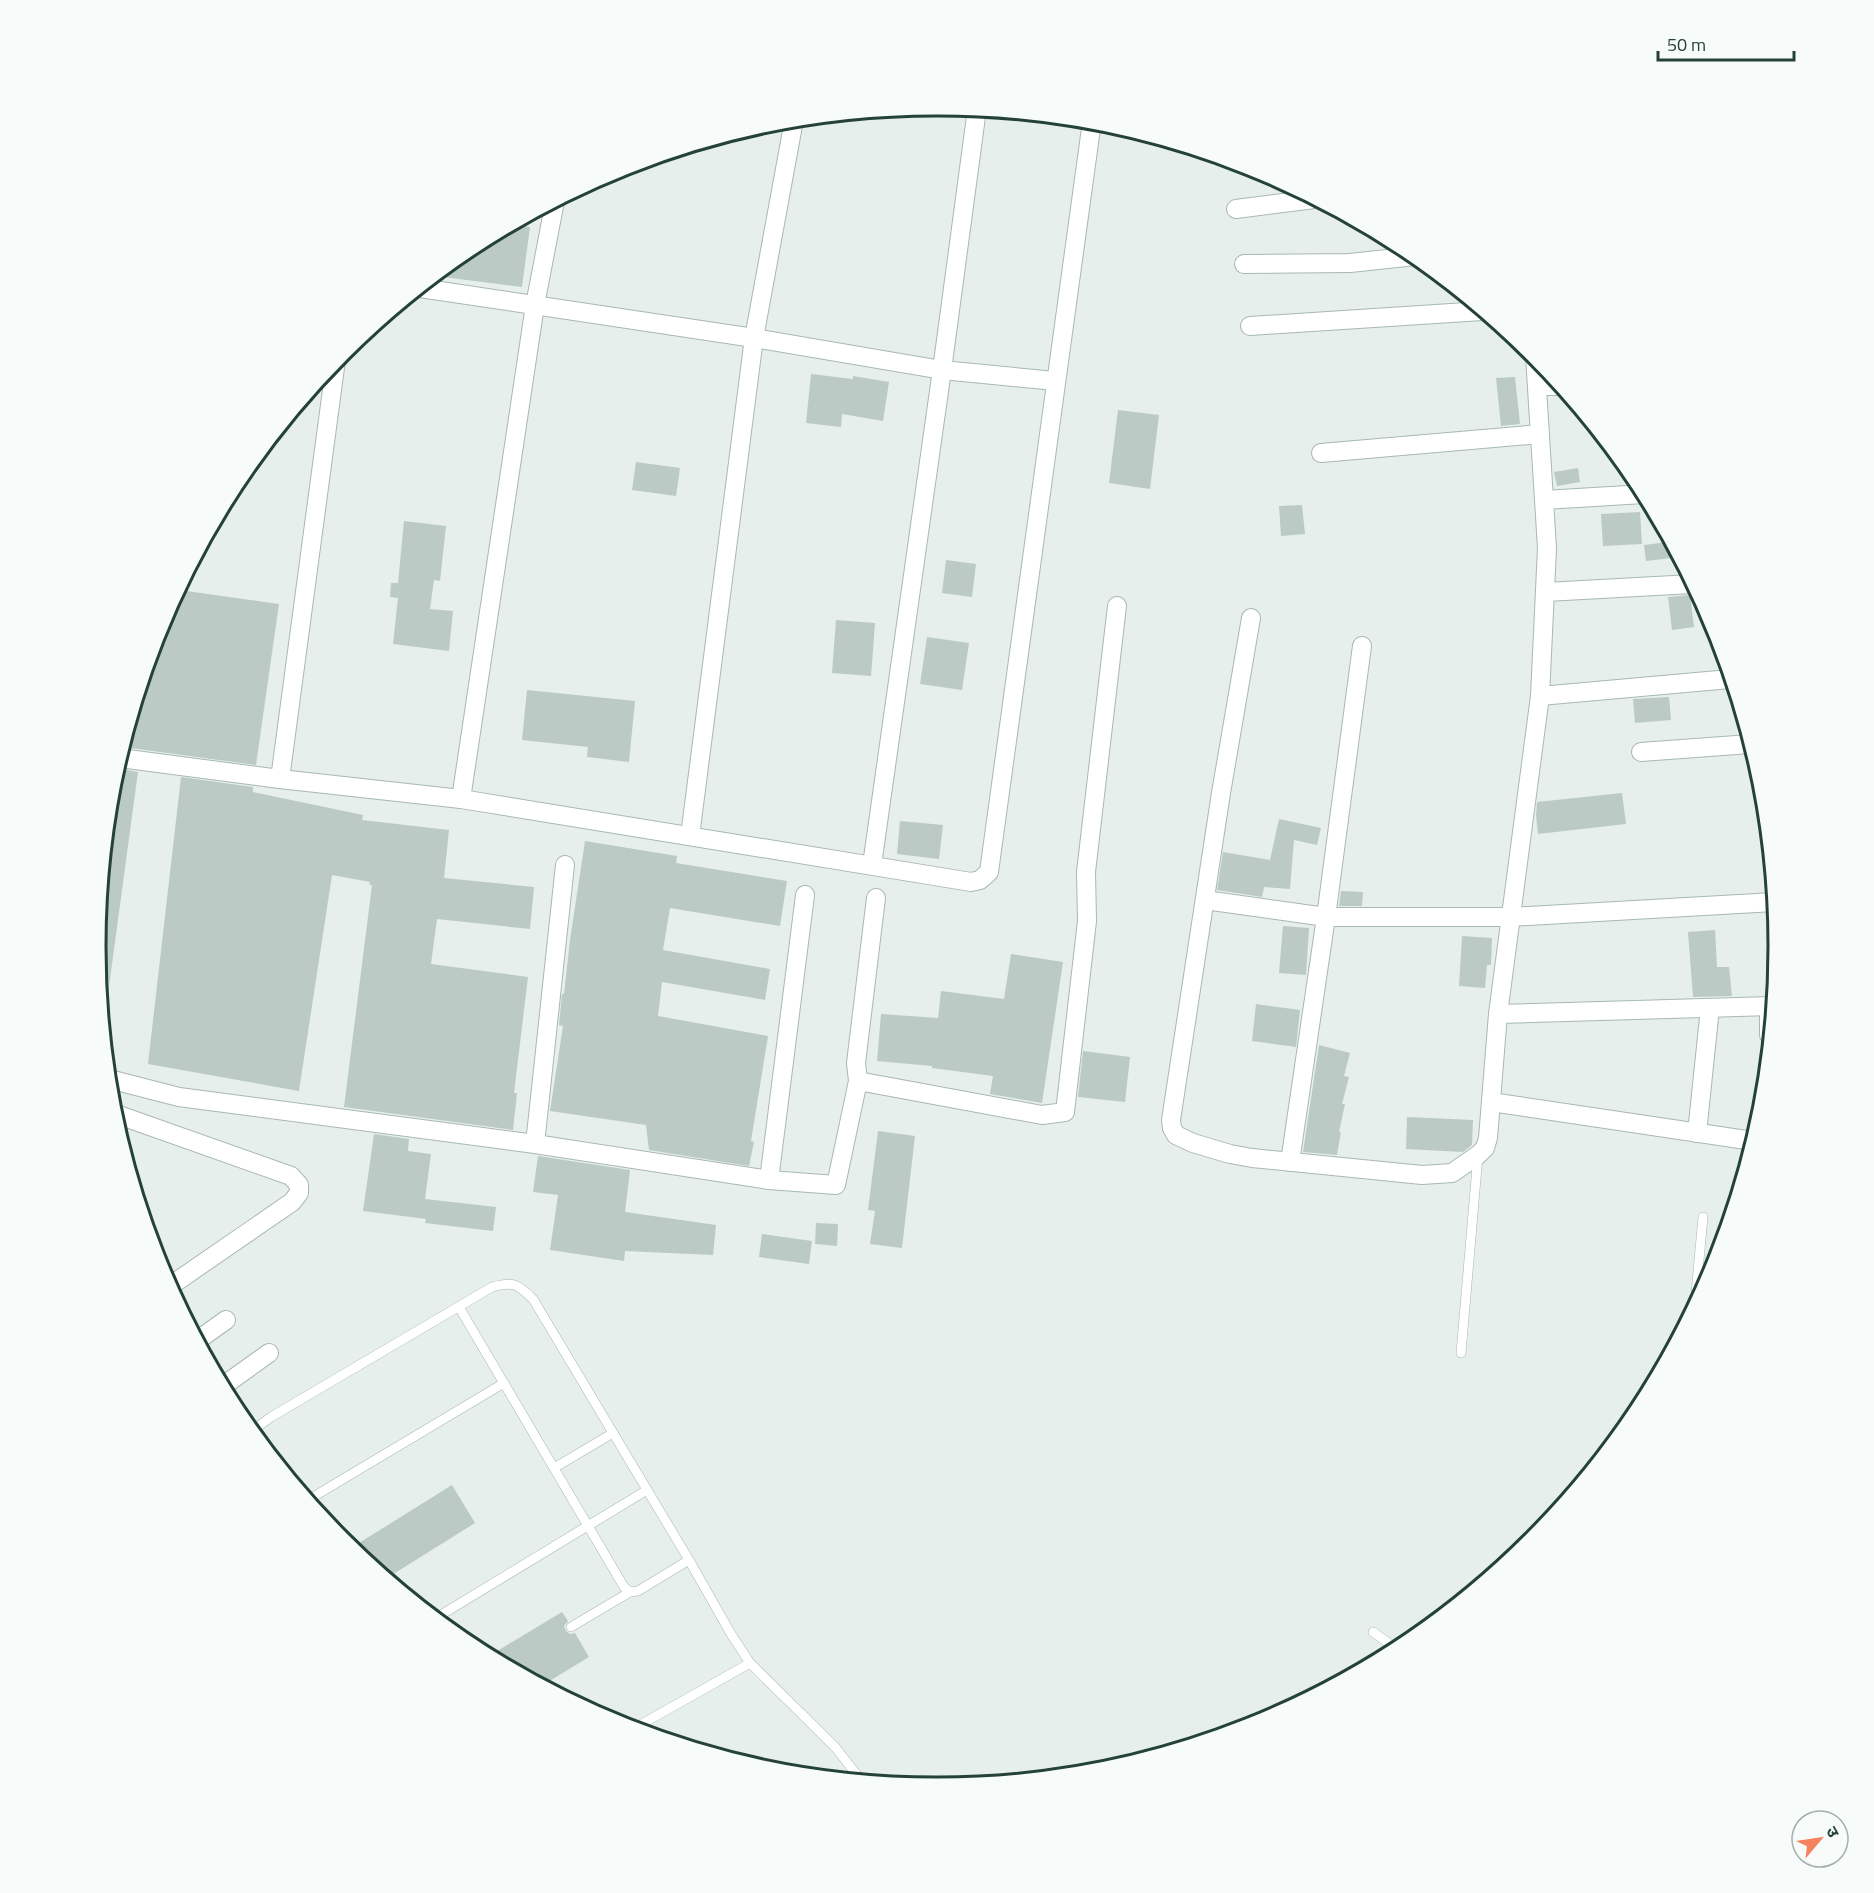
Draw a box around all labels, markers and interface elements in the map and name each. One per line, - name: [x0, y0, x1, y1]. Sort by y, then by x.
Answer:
- scale bar: [1658, 24, 1794, 62]
- text: 50 m: [1667, 31, 1706, 58]
- north arrow: [1790, 1809, 1850, 1869]
- text: उ: [1820, 1822, 1846, 1842]

